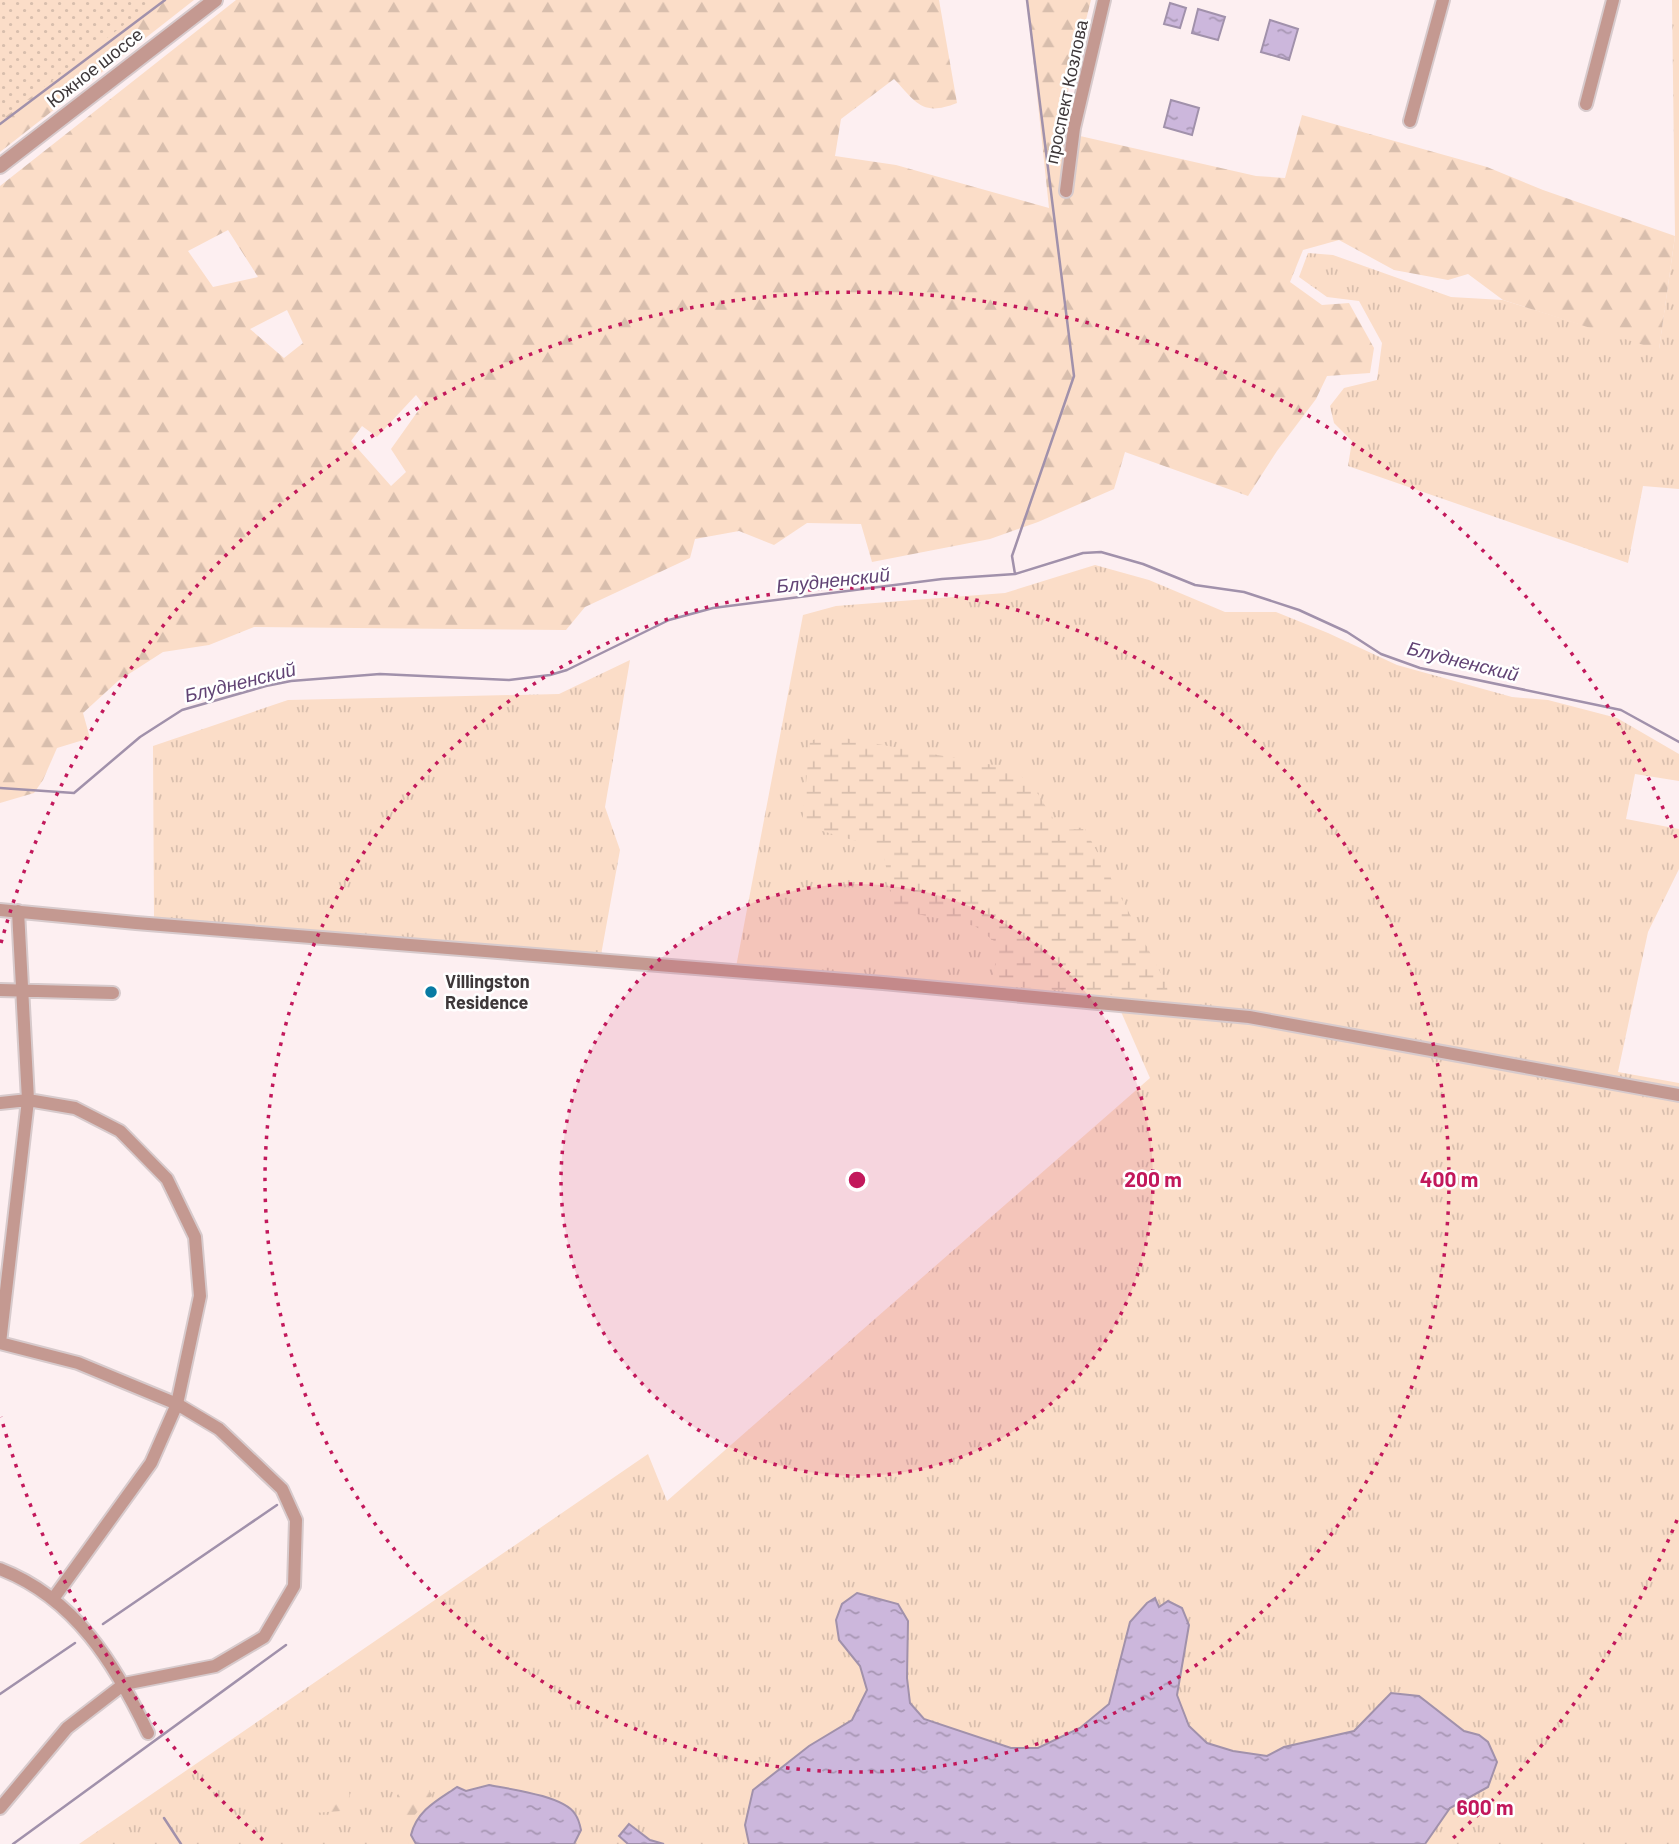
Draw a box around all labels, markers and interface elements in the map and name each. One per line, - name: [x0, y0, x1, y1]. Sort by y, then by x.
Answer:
- street label: проспект Козлова: [1040, 17, 1092, 166]
- street label: Южное шоссе: [42, 23, 147, 112]
- water label: Блудненский: [775, 562, 891, 597]
- water label: Блудненский: [1405, 636, 1522, 686]
- water label: Блудненский: [182, 656, 298, 706]
- place label: Villingston Residence: [445, 970, 530, 1013]
- marker: Villingston Residence: [423, 984, 439, 1000]
- text: 200 m: [1124, 1166, 1182, 1191]
- text: 400 m: [1420, 1166, 1478, 1191]
- centre of rings: [845, 1168, 869, 1192]
- text: 600 m: [1457, 1794, 1513, 1819]

